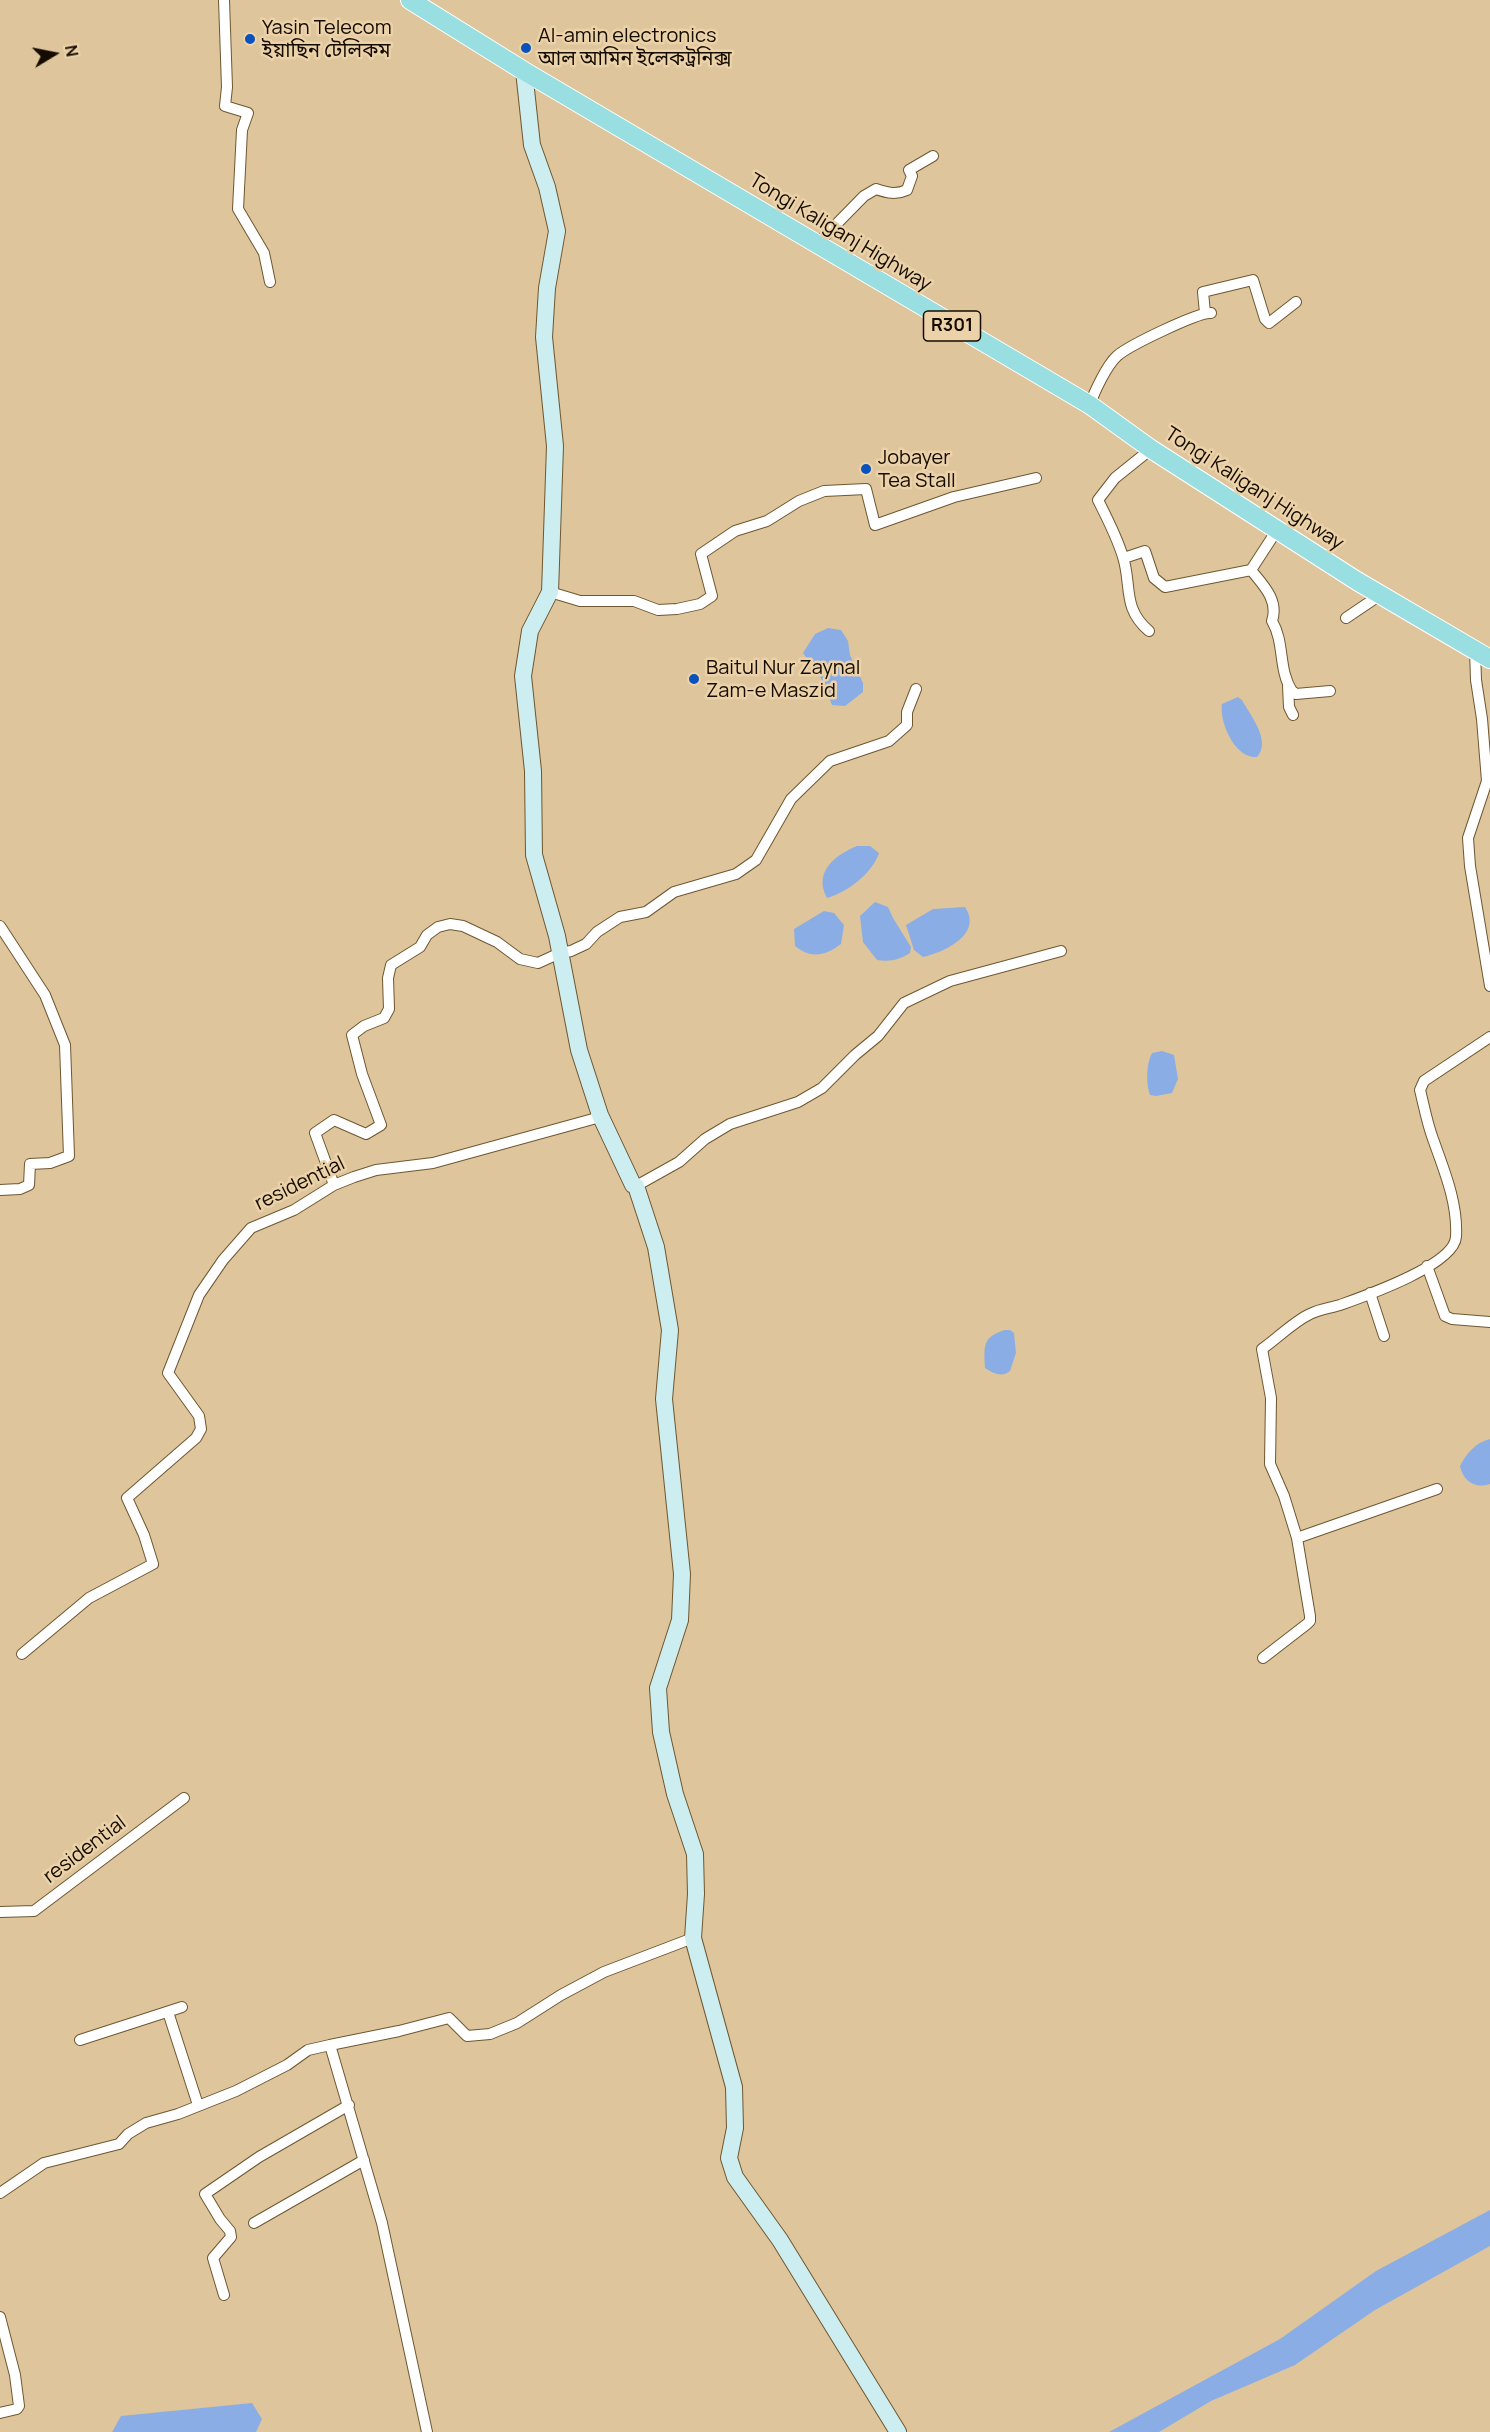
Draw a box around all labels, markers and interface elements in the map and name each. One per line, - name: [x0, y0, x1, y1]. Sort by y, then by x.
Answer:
- place label: Yasin Telecom ইয়াছিন টেলিকম: [262, 16, 392, 63]
- north arrow: [24, 24, 84, 84]
- place label: Al-amin electronics আল আমিন ইলেকট্রনিক্স: [538, 24, 731, 71]
- marker: Yasin Telecom ইয়াছিন টেলিকম: [243, 32, 257, 46]
- marker: Al-amin electronics আল আমিন ইলেকট্রনিক্স: [519, 41, 533, 55]
- text: N: [60, 43, 84, 58]
- street label: Tongi Kaliganj Highway: [744, 169, 936, 297]
- road number: R301: [924, 311, 980, 341]
- street label: Tongi Kaliganj Highway: [1160, 422, 1348, 556]
- place label: Jobayer Tea Stall: [878, 446, 956, 493]
- marker: Jobayer Tea Stall: [859, 462, 873, 476]
- place label: Baitul Nur Zaynal Zam-e Maszid: [706, 656, 860, 703]
- marker: Baitul Nur Zaynal Zam-e Maszid: [687, 672, 701, 686]
- street label: residential: [251, 1152, 349, 1216]
- street label: residential: [39, 1811, 131, 1889]

